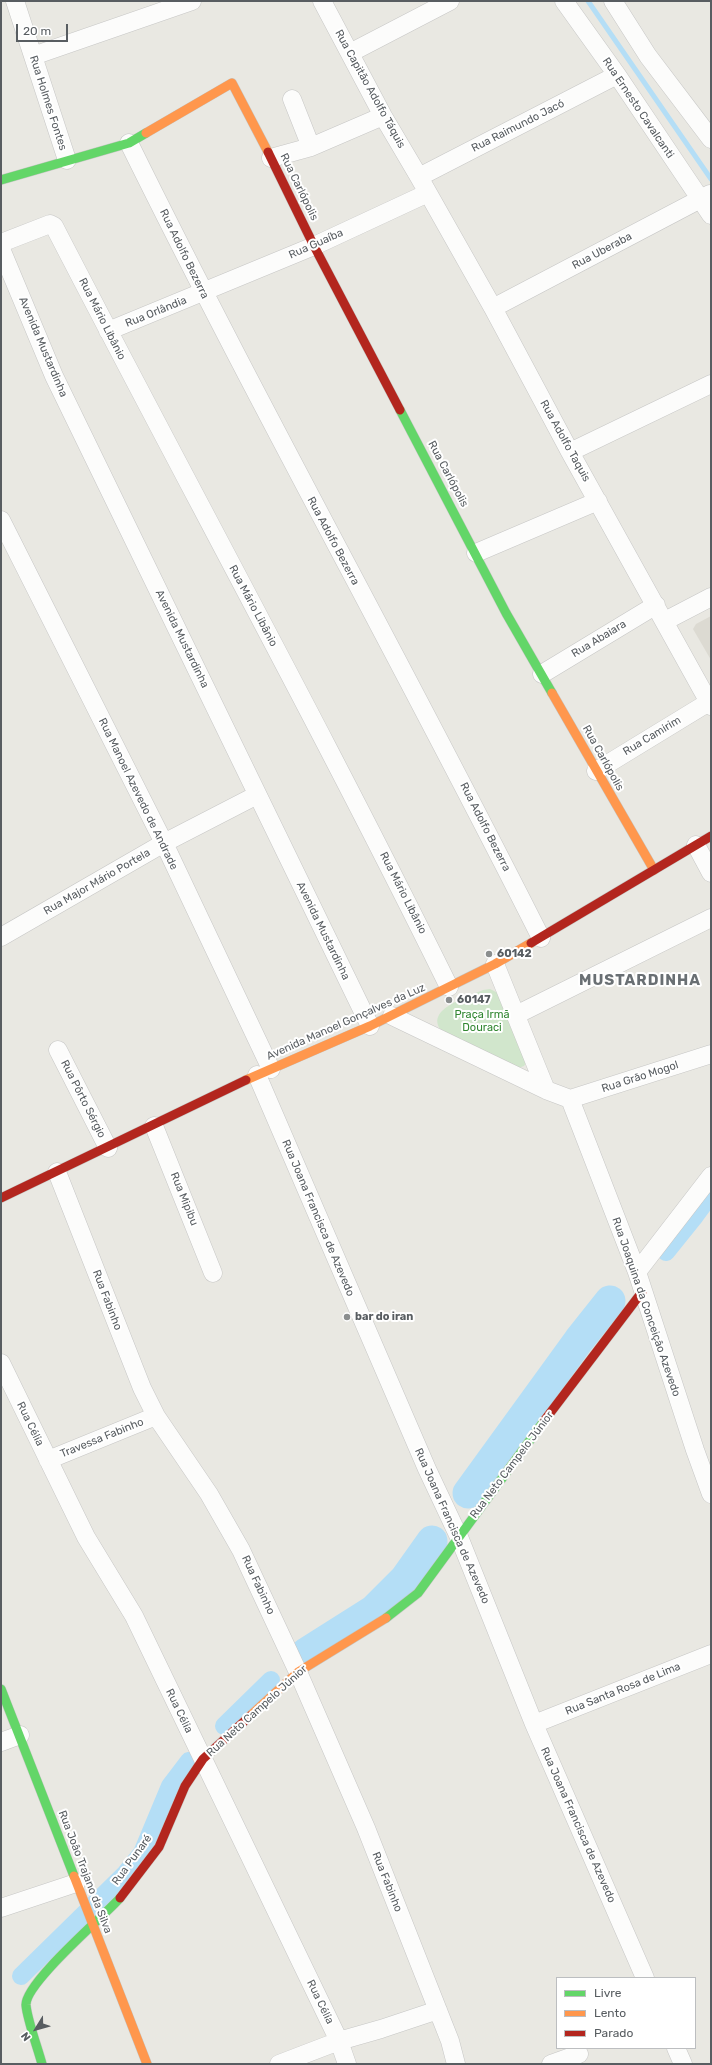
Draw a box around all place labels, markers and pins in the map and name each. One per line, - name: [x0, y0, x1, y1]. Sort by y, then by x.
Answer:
- place label: 60142: [497, 947, 532, 961]
- marker: 60142: [484, 949, 494, 959]
- place label: 60147: [457, 993, 491, 1007]
- marker: 60147: [444, 995, 454, 1005]
- place label: bar do iran: [355, 1310, 413, 1324]
- marker: bar do iran: [342, 1312, 352, 1322]

